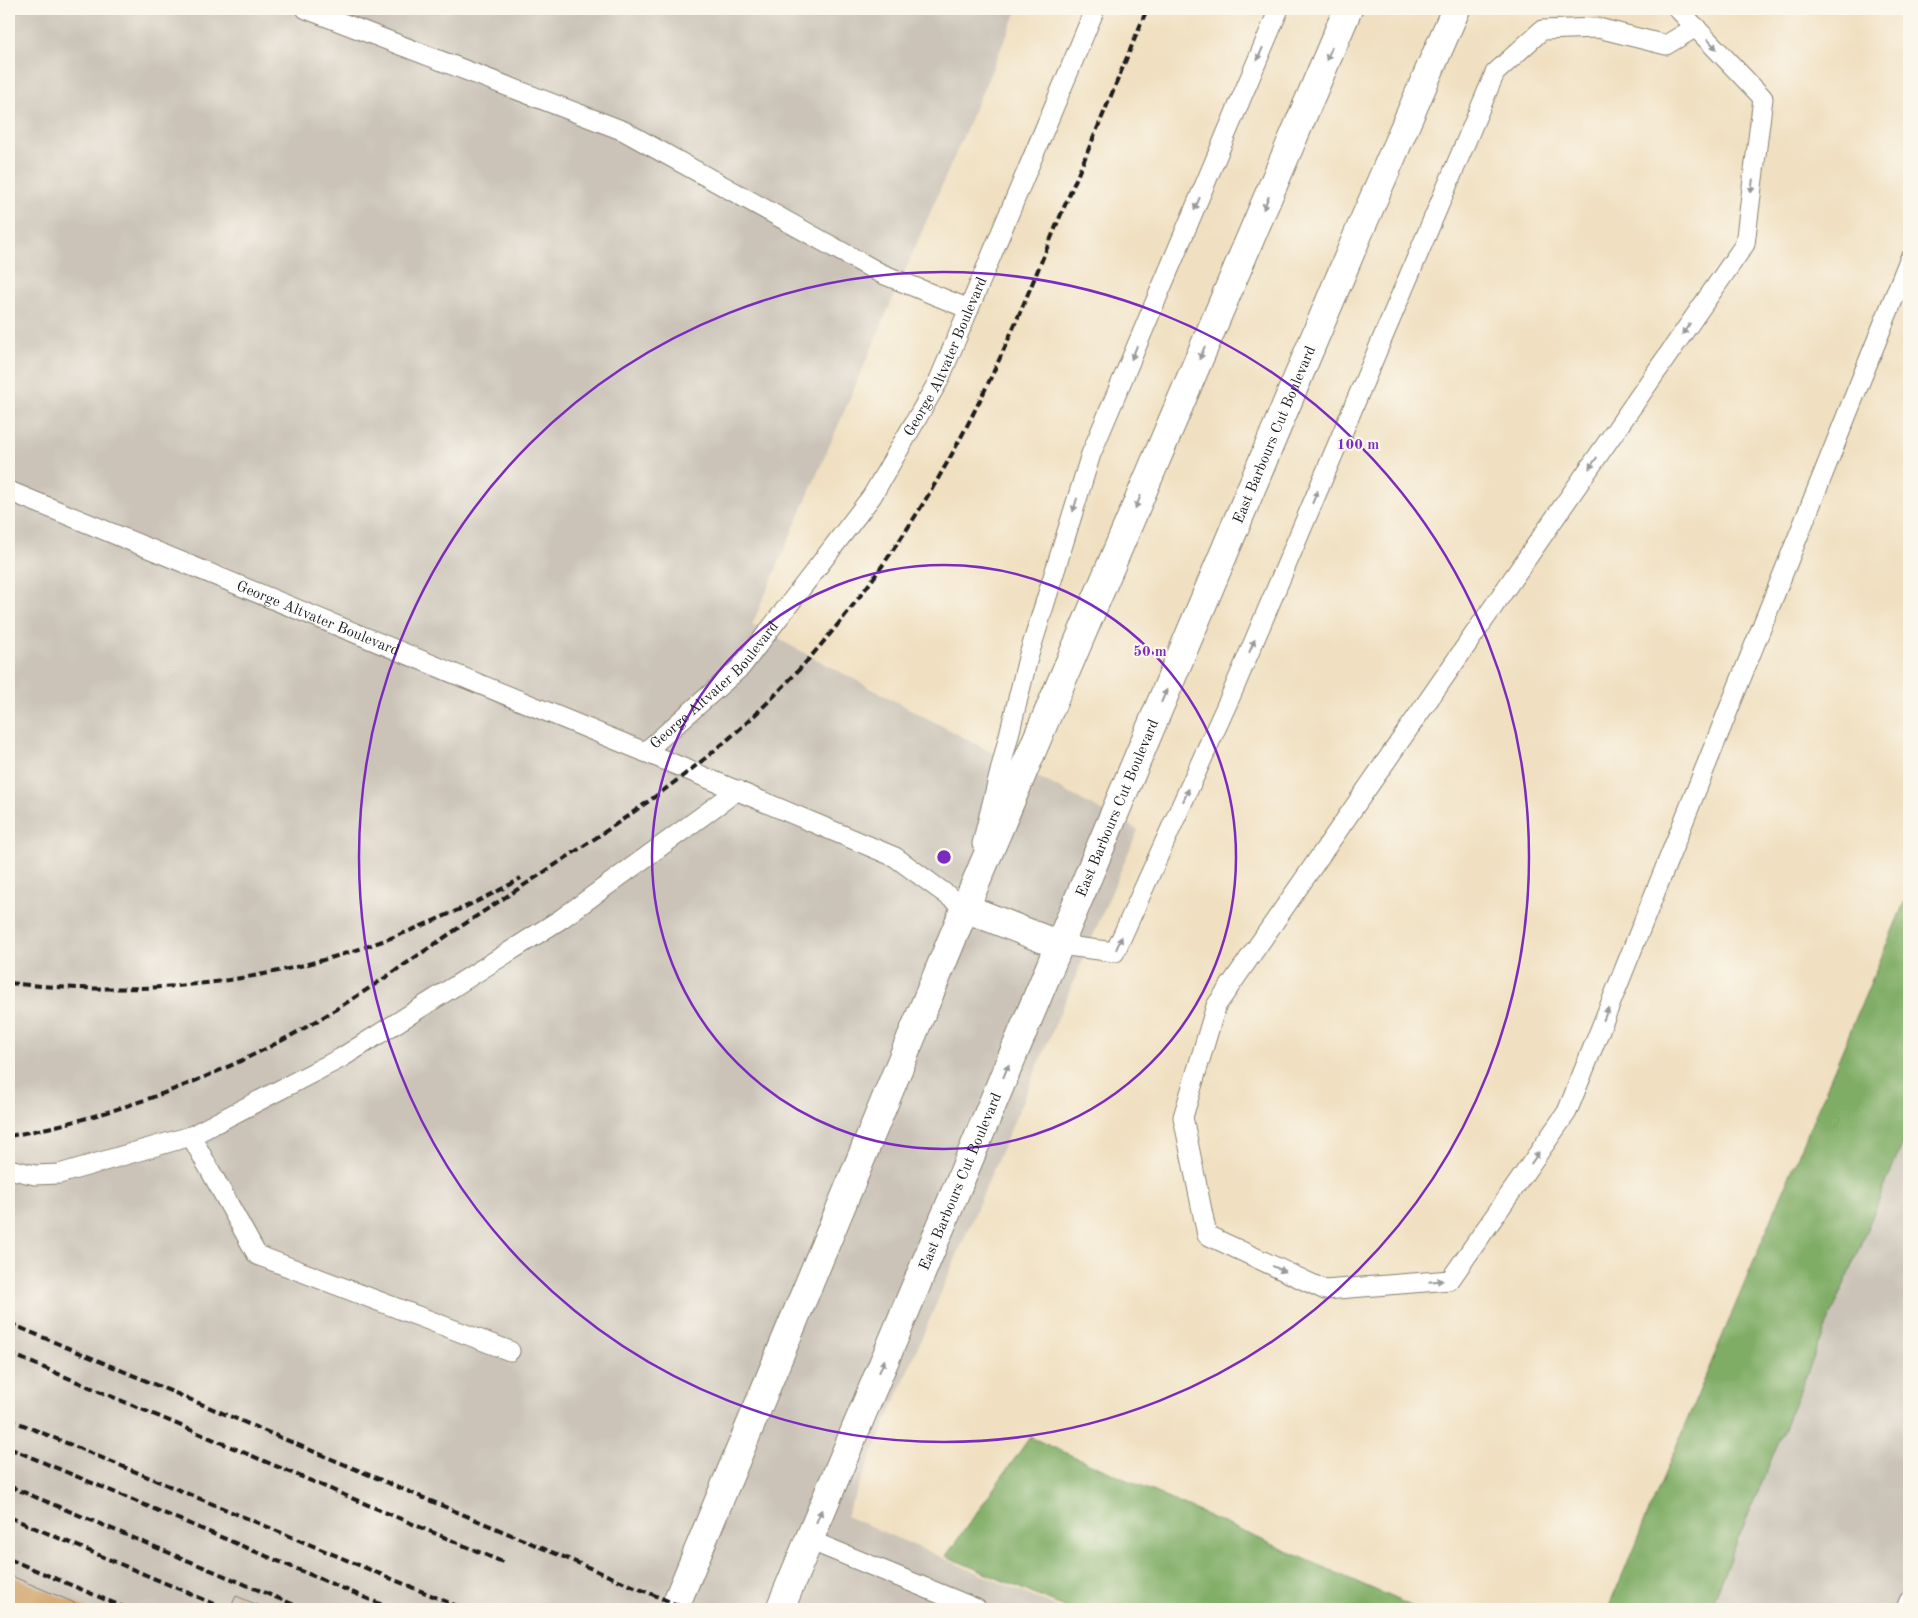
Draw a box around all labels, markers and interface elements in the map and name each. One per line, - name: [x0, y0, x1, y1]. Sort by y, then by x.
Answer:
- one-way arrow: [1706, 38, 1718, 50]
- one-way arrow: [1255, 47, 1263, 61]
- one-way arrow: [1325, 47, 1333, 61]
- one-way arrow: [1748, 178, 1756, 194]
- one-way arrow: [1192, 196, 1200, 211]
- one-way arrow: [1261, 196, 1269, 210]
- street label: George Altvater Boulevard: [902, 275, 990, 439]
- one-way arrow: [1681, 322, 1691, 336]
- street label: East Barbours Cut Boulevard: [1231, 344, 1319, 526]
- one-way arrow: [1129, 346, 1137, 360]
- one-way arrow: [1198, 346, 1206, 360]
- text: 100 m: [1337, 438, 1379, 453]
- one-way arrow: [1588, 456, 1598, 469]
- one-way arrow: [1312, 490, 1320, 504]
- one-way arrow: [1134, 495, 1142, 509]
- one-way arrow: [1071, 497, 1079, 512]
- street label: George Altvater Boulevard: [234, 579, 401, 659]
- street label: George Altvater Boulevard: [648, 619, 782, 753]
- one-way arrow: [1248, 639, 1256, 653]
- text: 50 m: [1133, 645, 1167, 660]
- one-way arrow: [1161, 688, 1169, 703]
- street label: East Barbours Cut Boulevard: [1074, 717, 1162, 899]
- one-way arrow: [1182, 788, 1190, 802]
- centre of rings: [935, 848, 953, 866]
- one-way arrow: [1116, 936, 1124, 950]
- one-way arrow: [1603, 1006, 1611, 1021]
- one-way arrow: [1003, 1064, 1011, 1078]
- street label: East Barbours Cut Boulevard: [917, 1091, 1005, 1273]
- one-way arrow: [1530, 1151, 1540, 1165]
- one-way arrow: [1271, 1265, 1286, 1274]
- one-way arrow: [1428, 1277, 1444, 1285]
- one-way arrow: [878, 1358, 886, 1373]
- one-way arrow: [815, 1508, 823, 1523]

